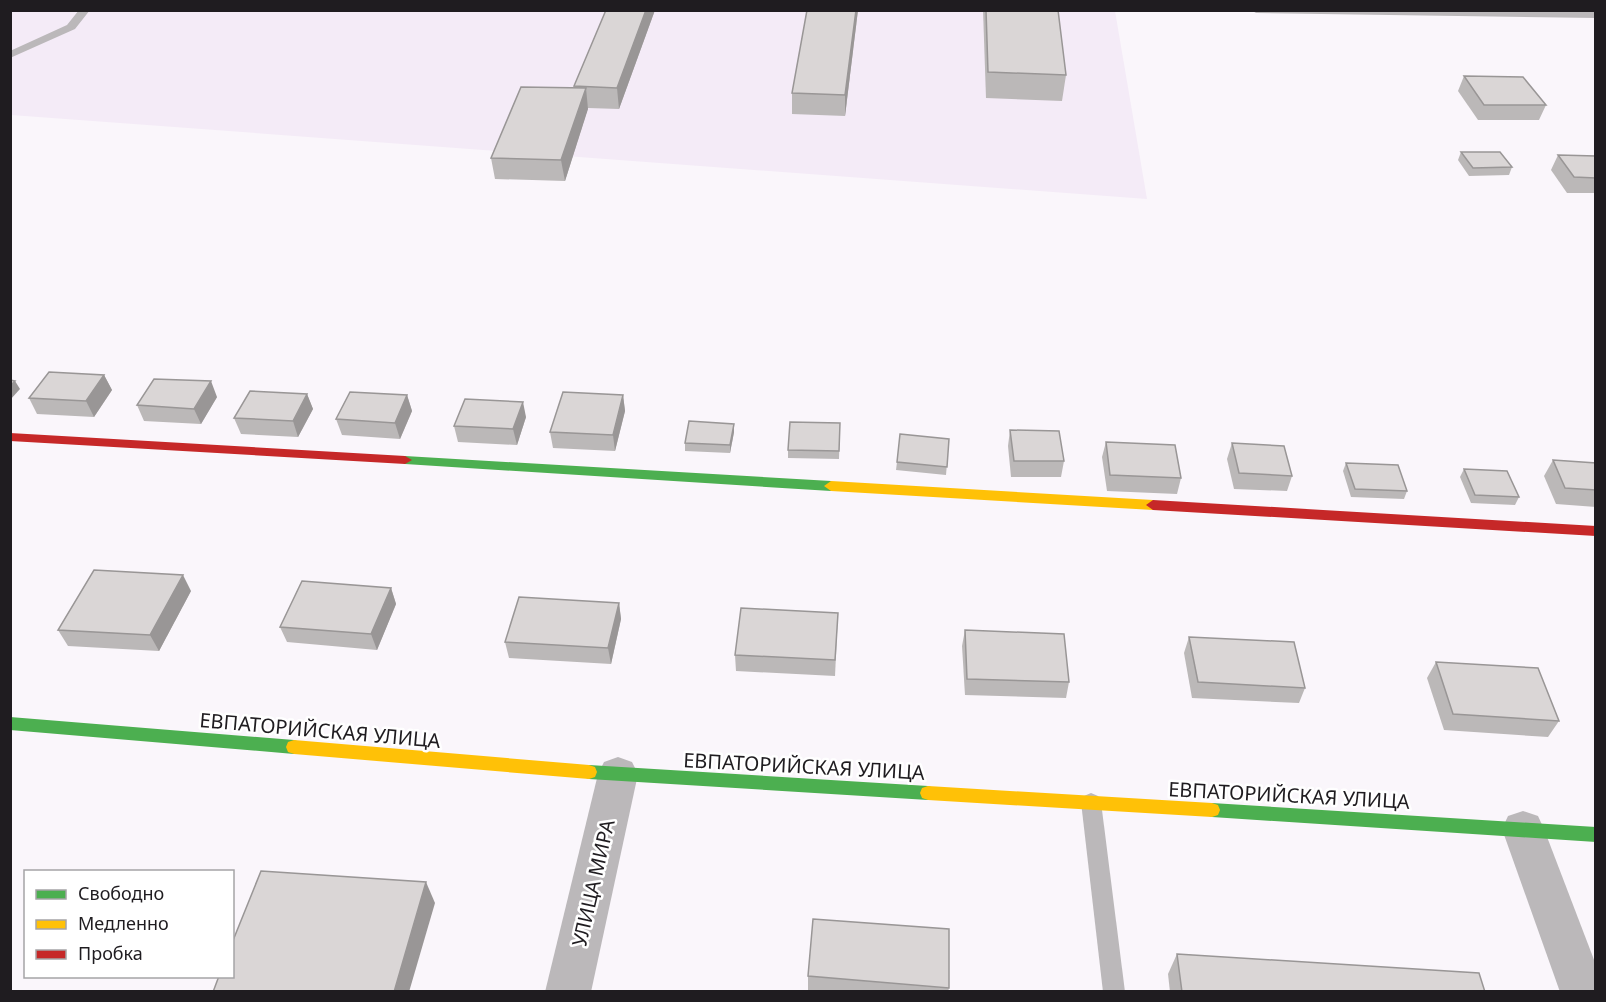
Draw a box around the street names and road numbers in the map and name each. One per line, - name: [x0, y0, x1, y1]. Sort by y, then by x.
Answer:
- street label: ЕВПАТОРИЙСКАЯ УЛИЦА: [198, 706, 442, 754]
- street label: ЕВПАТОРИЙСКАЯ УЛИЦА: [683, 746, 926, 786]
- street label: ЕВПАТОРИЙСКАЯ УЛИЦА: [1168, 775, 1411, 815]
- street label: УЛИЦА МИРА: [565, 817, 621, 949]

